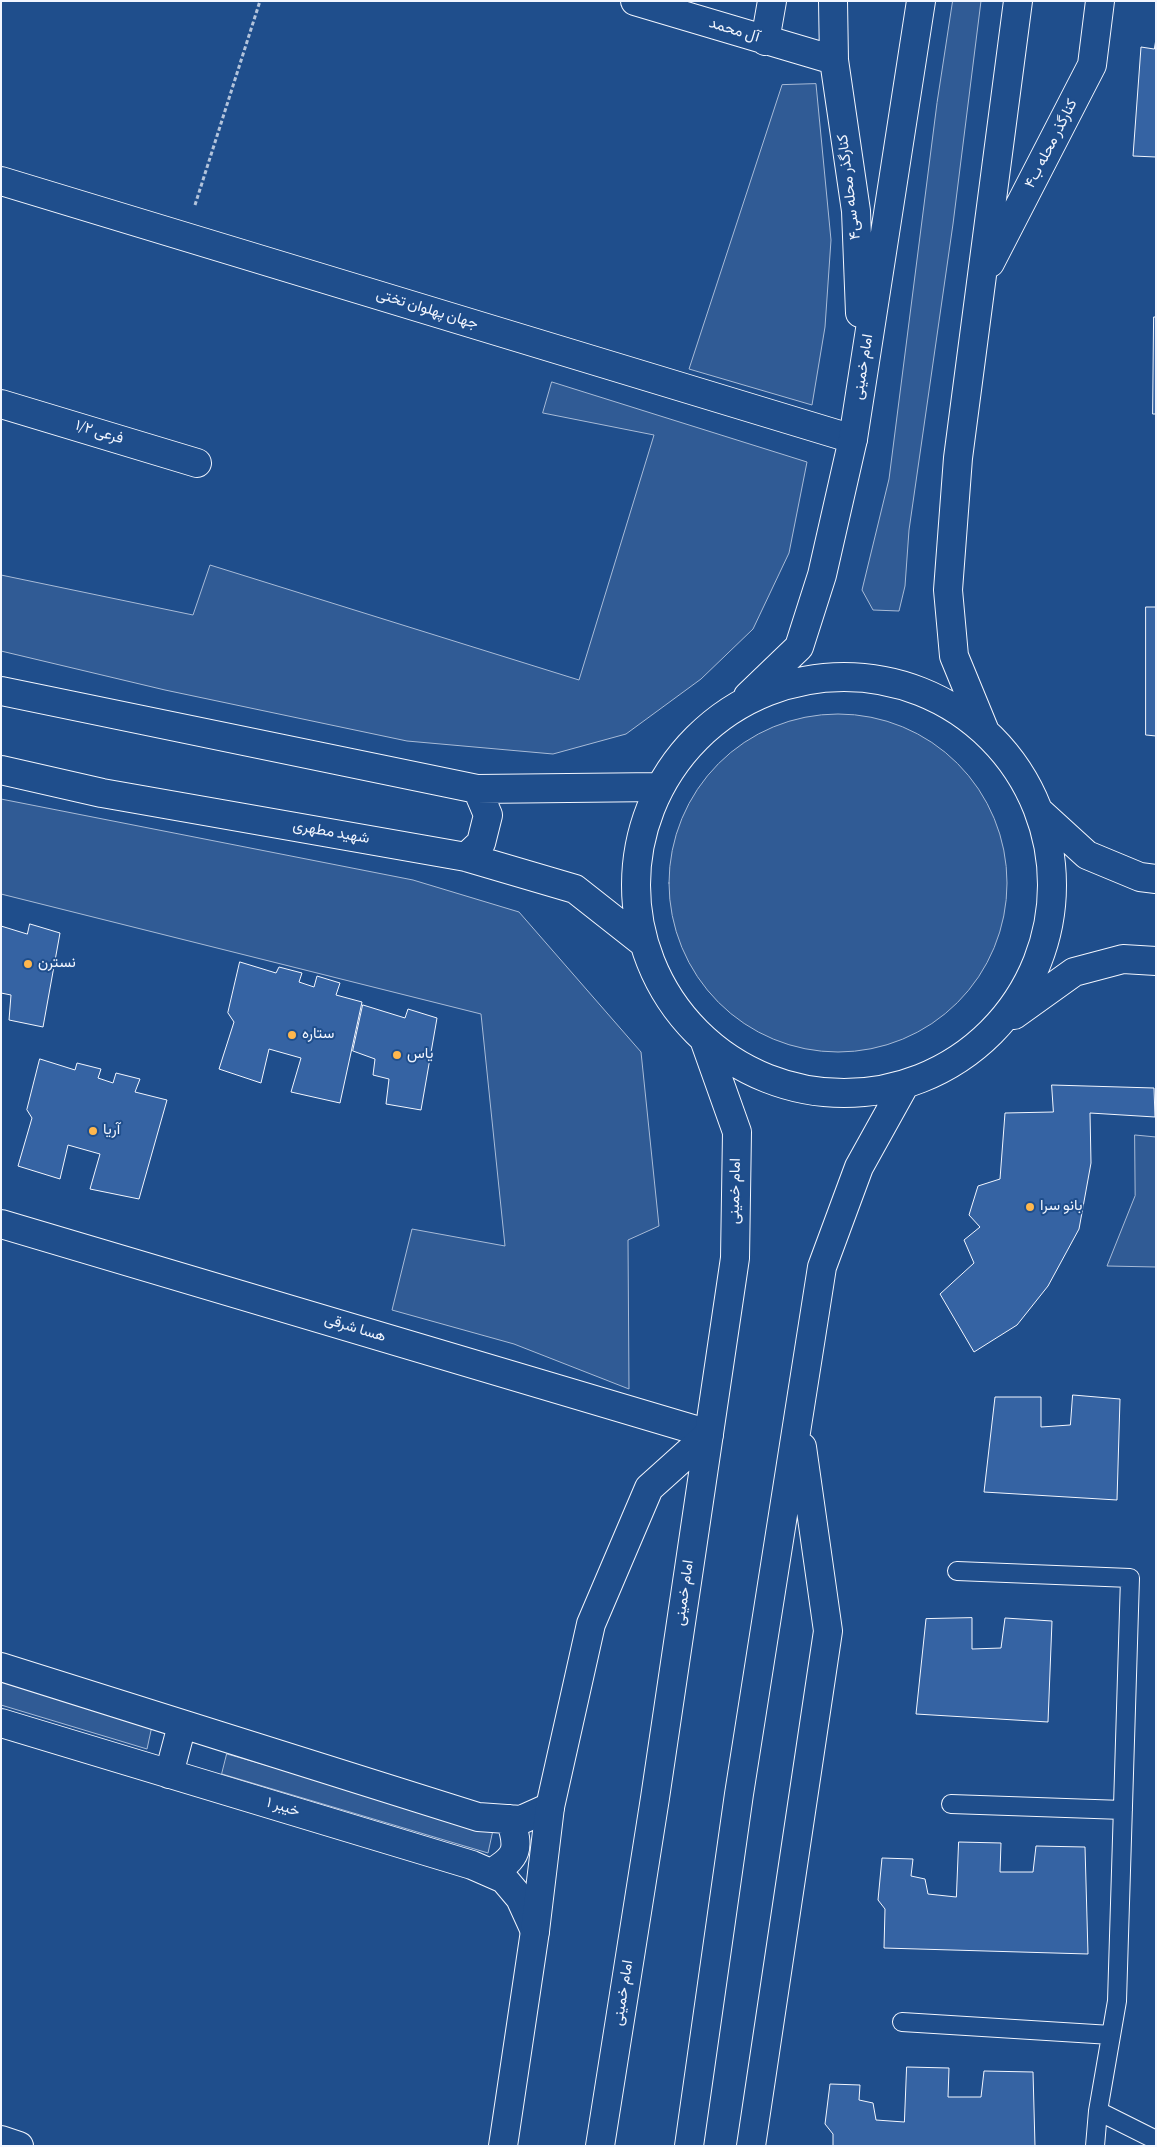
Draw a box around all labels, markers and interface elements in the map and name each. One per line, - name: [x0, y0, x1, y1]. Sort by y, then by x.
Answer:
- street label: آل محمد: [707, 15, 761, 47]
- street label: کنارگذر محله ب۴: [1022, 96, 1082, 192]
- street label: کنارگذر محله سی۴: [835, 133, 865, 241]
- street label: جهان پهلوان تختی: [374, 286, 480, 334]
- street label: امام خمینی: [850, 333, 878, 401]
- street label: فرعی ۱/۲: [73, 417, 125, 449]
- street label: شهید مطهری: [291, 817, 371, 849]
- place label: نسترن: [38, 955, 76, 973]
- marker: نسترن: [22, 958, 34, 970]
- place label: ستاره: [302, 1026, 334, 1044]
- marker: ستاره: [286, 1029, 298, 1041]
- place label: یاس: [407, 1046, 433, 1064]
- marker: یاس: [391, 1049, 403, 1061]
- place label: آریا: [103, 1122, 120, 1140]
- marker: آریا: [87, 1125, 99, 1137]
- street label: امام خمینی: [726, 1158, 746, 1224]
- place label: بانو سرا: [1040, 1198, 1082, 1216]
- marker: بانو سرا: [1024, 1201, 1036, 1213]
- street label: هسا شرقی: [322, 1311, 388, 1347]
- street label: امام خمینی: [671, 1559, 699, 1627]
- street label: خیبر ۱: [264, 1794, 302, 1822]
- street label: امام خمینی: [610, 1959, 638, 2027]

